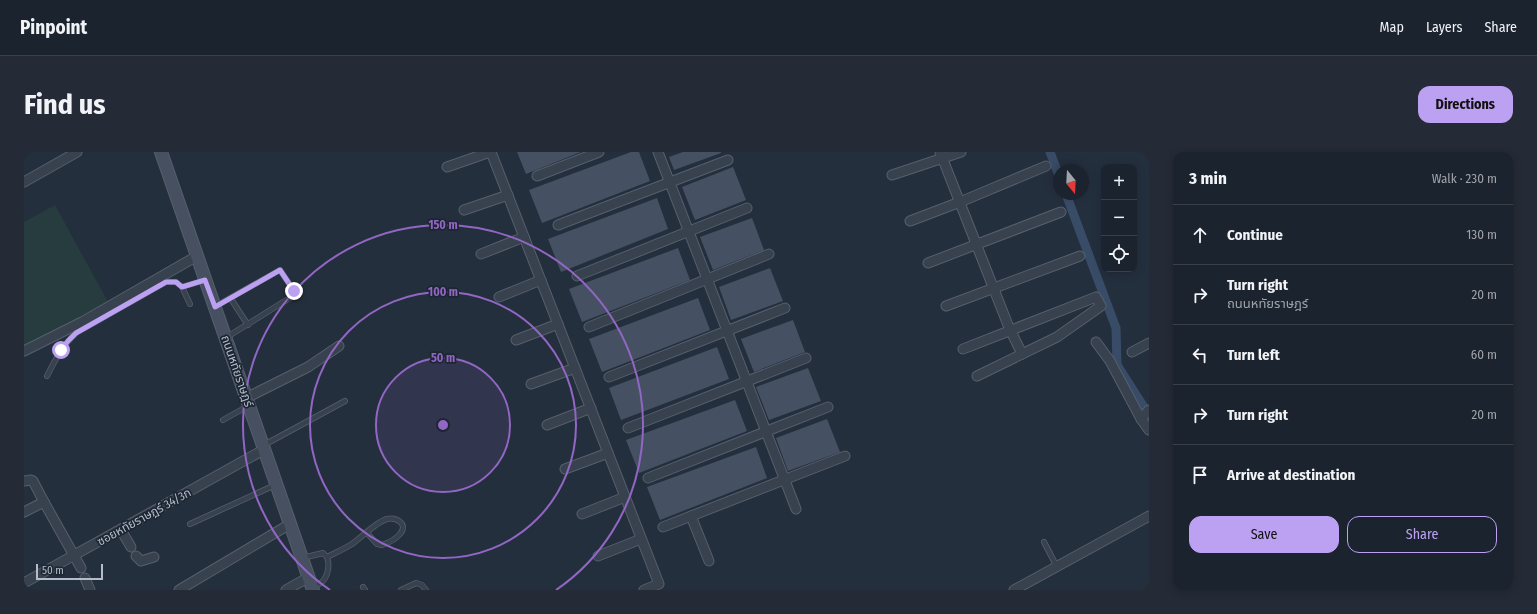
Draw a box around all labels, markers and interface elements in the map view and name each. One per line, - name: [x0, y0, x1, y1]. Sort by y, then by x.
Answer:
- text: Pinpoint: [20, 16, 87, 39]
- text: Map: [1380, 19, 1404, 36]
- text: Layers: [1426, 19, 1462, 36]
- text: Share: [1484, 19, 1517, 36]
- button: Directions: [1418, 86, 1513, 123]
- text: Find us: [24, 88, 106, 121]
- north arrow: [1053, 164, 1089, 200]
- map controls: [1101, 164, 1137, 272]
- button: +: [1101, 164, 1137, 200]
- text: 3 min: [1189, 168, 1227, 189]
- text: Walk · 230 m: [1432, 171, 1497, 186]
- button: −: [1101, 200, 1137, 236]
- text: 150 m: [428, 218, 458, 232]
- icon: ahead: [1189, 224, 1211, 246]
- text: Continue: [1227, 226, 1283, 244]
- text: 130 m: [1466, 227, 1497, 242]
- button: locate: [1101, 236, 1137, 272]
- text: Turn right: [1227, 276, 1288, 294]
- route end: [285, 282, 303, 300]
- icon: right: [1189, 284, 1211, 306]
- text: 100 m: [428, 285, 458, 299]
- text: 20 m: [1471, 287, 1497, 302]
- text: ถนนหทัยราษฎร์: [1227, 296, 1308, 311]
- street label: ถนนหทัยราษฎร์: [218, 333, 256, 409]
- route start: [52, 341, 70, 359]
- icon: left: [1189, 344, 1211, 366]
- text: Turn left: [1227, 346, 1280, 364]
- text: 60 m: [1471, 347, 1497, 362]
- text: 50 m: [431, 351, 455, 365]
- icon: right: [1189, 404, 1211, 426]
- text: Turn right: [1227, 406, 1288, 424]
- text: 20 m: [1471, 407, 1497, 422]
- centre of rings: [436, 418, 450, 432]
- icon: arrive: [1189, 464, 1211, 486]
- text: Arrive at destination: [1227, 466, 1355, 484]
- street label: ซอยหทัยราษฎร์ 34/3ก: [95, 485, 193, 549]
- button: Save: [1189, 516, 1339, 553]
- button: Share: [1347, 516, 1497, 553]
- scale bar: [36, 562, 103, 581]
- text: 50 m: [42, 564, 64, 577]

